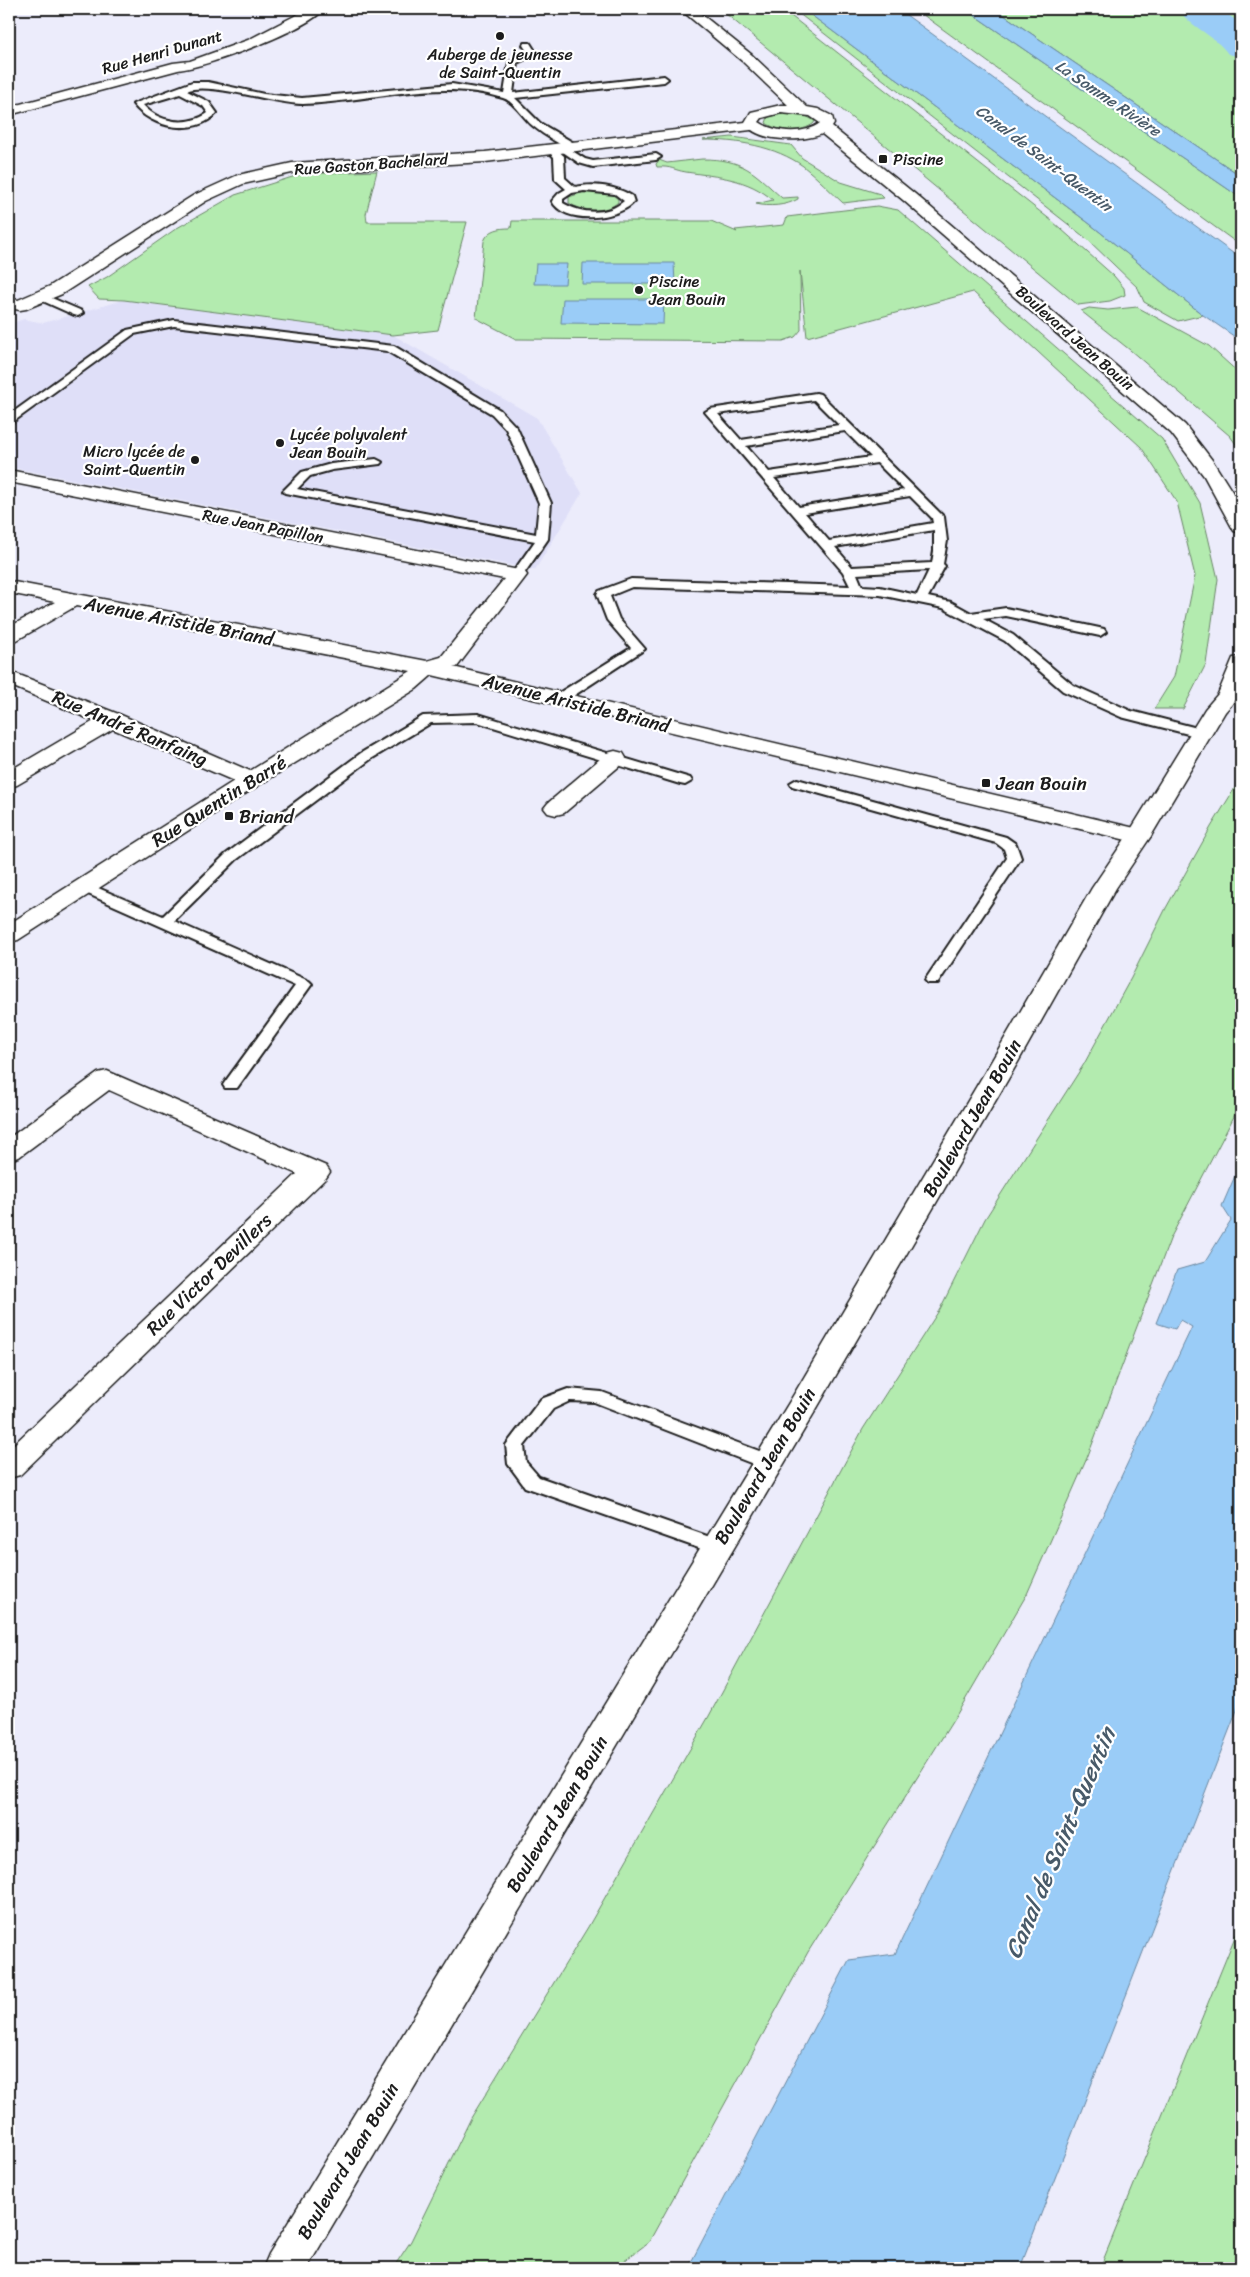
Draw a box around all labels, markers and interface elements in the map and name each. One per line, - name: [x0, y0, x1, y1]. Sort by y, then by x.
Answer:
- street label: Rue Henri Dunant: [98, 21, 226, 83]
- marker: Auberge de jeunesse de Saint-Quentin: [494, 30, 506, 42]
- place label: Auberge de jeunesse de Saint-Quentin: [426, 40, 573, 87]
- water label: La Somme Rivière: [1049, 52, 1169, 146]
- water label: Canal de Saint-Quentin: [969, 97, 1121, 221]
- street label: Rue Gaston Bachelard: [293, 144, 450, 184]
- place label: Piscine: [893, 145, 944, 174]
- marker: Piscine: [877, 153, 889, 165]
- place label: Piscine Jean Bouin: [648, 267, 726, 314]
- street label: Boulevard Jean Bouin: [1009, 278, 1141, 398]
- marker: Piscine Jean Bouin: [633, 284, 645, 296]
- place label: Lycée polyvalent Jean Bouin: [289, 420, 408, 467]
- place label: Micro lycée de Saint-Quentin: [83, 437, 185, 484]
- marker: Lycée polyvalent Jean Bouin: [274, 437, 286, 449]
- marker: Micro lycée de Saint-Quentin: [189, 454, 201, 466]
- street label: Rue Jean Papillon: [200, 500, 326, 552]
- street label: Avenue Aristide Briand: [80, 586, 278, 656]
- street label: Avenue Aristide Briand: [478, 663, 675, 743]
- street label: Rue André Ranfaing: [47, 680, 213, 776]
- street label: Rue Quentin Barré: [145, 746, 293, 856]
- place label: Jean Bouin: [995, 767, 1087, 800]
- marker: Jean Bouin: [980, 777, 992, 789]
- place label: Briand: [239, 800, 296, 833]
- marker: Briand: [223, 810, 235, 822]
- street label: Boulevard Jean Bouin: [913, 1032, 1031, 1204]
- street label: Rue Victor Devillers: [138, 1204, 280, 1343]
- street label: Boulevard Jean Bouin: [705, 1381, 825, 1551]
- water label: Canal de Saint-Quentin: [992, 1718, 1129, 1965]
- street label: Boulevard Jean Bouin: [497, 1729, 617, 1899]
- street label: Boulevard Jean Bouin: [288, 2076, 408, 2246]

